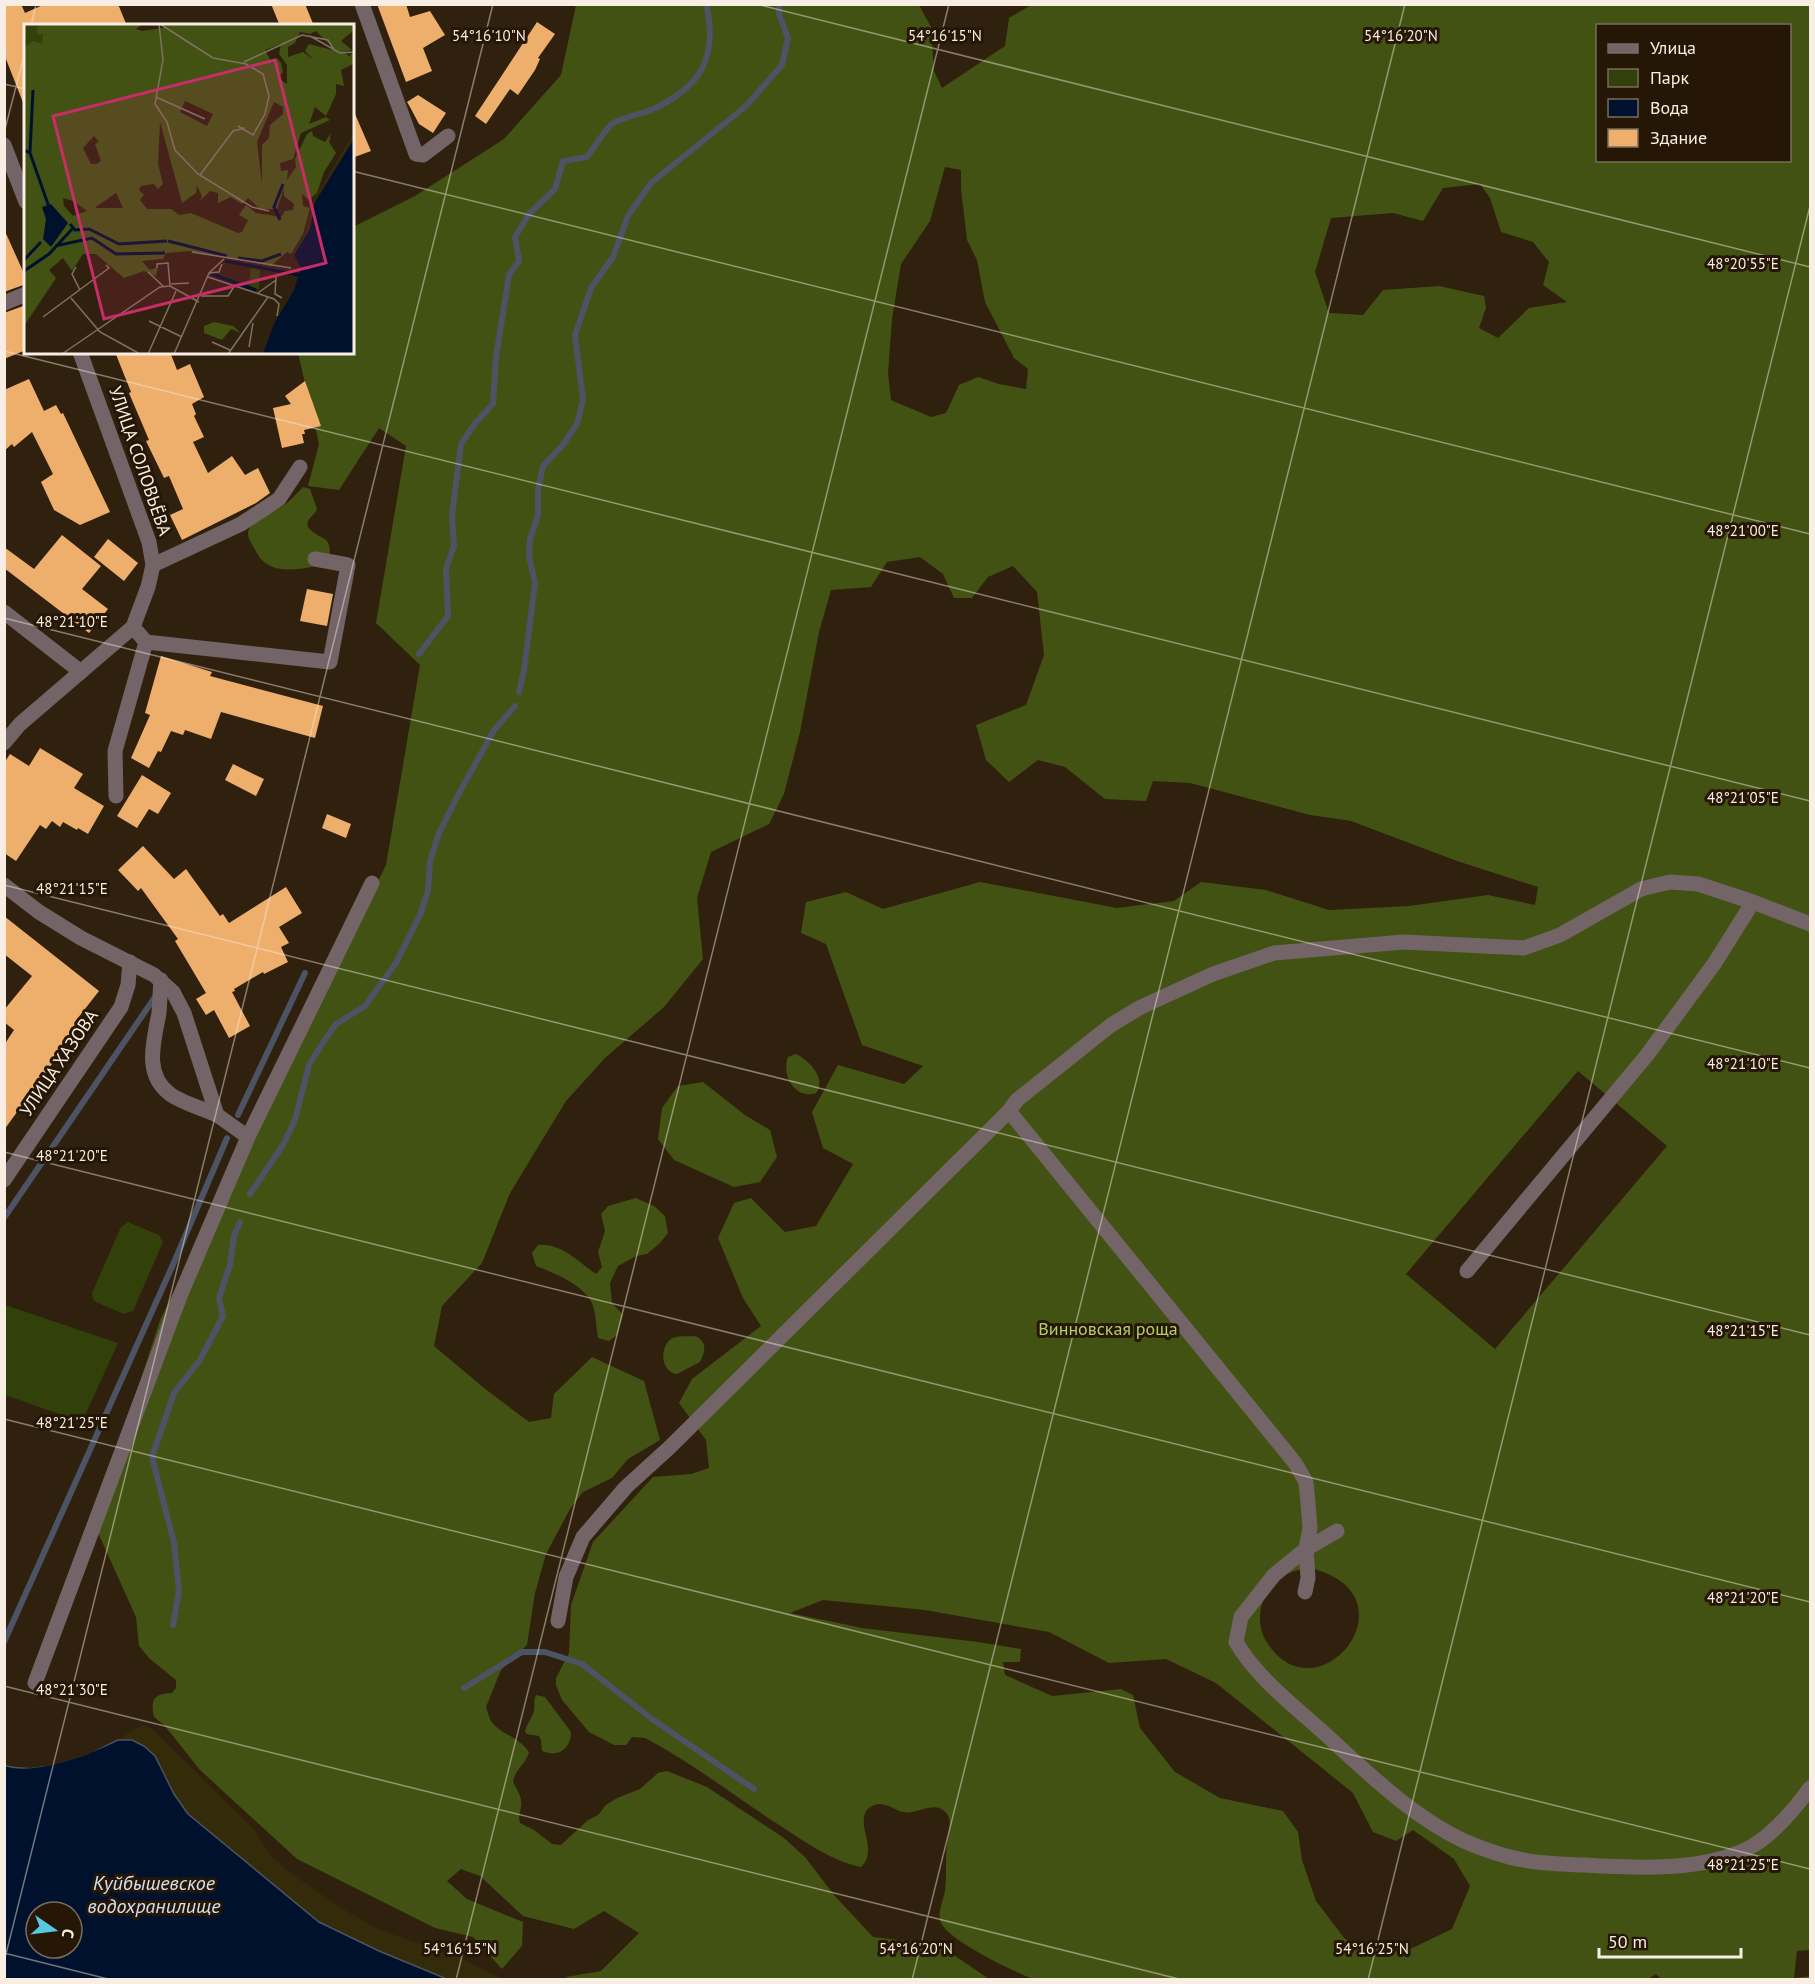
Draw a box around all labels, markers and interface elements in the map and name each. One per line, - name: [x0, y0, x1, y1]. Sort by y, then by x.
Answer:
- inset map: [24, 24, 354, 354]
- legend: [1596, 24, 1791, 162]
- text: 54°16'10"N: [452, 26, 526, 45]
- text: 54°16'15"N: [908, 26, 982, 45]
- text: 54°16'20"N: [1364, 26, 1438, 45]
- text: Улица: [1650, 36, 1696, 59]
- text: Парк: [1650, 66, 1690, 89]
- text: Вода: [1650, 96, 1689, 119]
- text: Здание: [1650, 126, 1707, 149]
- text: 48°20'55"E: [1707, 254, 1779, 273]
- street label: УЛИЦА СОЛОВЬЁВА: [104, 383, 177, 539]
- text: 48°21'00"E: [1707, 521, 1779, 540]
- text: 48°21'10"E: [36, 612, 108, 631]
- text: 48°21'05"E: [1707, 788, 1779, 807]
- text: 48°21'15"E: [36, 879, 108, 898]
- street label: УЛИЦА ХАЗОВА: [14, 1005, 103, 1120]
- text: 48°21'10"E: [1707, 1054, 1779, 1073]
- text: 48°21'20"E: [36, 1146, 108, 1165]
- park label: Винновская роща: [1038, 1317, 1178, 1340]
- text: 48°21'15"E: [1707, 1321, 1779, 1340]
- text: 48°21'25"E: [36, 1413, 108, 1432]
- text: 48°21'20"E: [1707, 1588, 1779, 1607]
- text: 48°21'30"E: [36, 1680, 108, 1699]
- text: 48°21'25"E: [1707, 1855, 1779, 1874]
- water label: Куйбышевское водохранилище: [87, 1870, 221, 1919]
- north arrow: [24, 1900, 84, 1960]
- scale bar: [1599, 1921, 1742, 1959]
- text: С: [58, 1927, 79, 1940]
- text: 50 m: [1608, 1930, 1647, 1953]
- text: 54°16'15"N: [423, 1939, 497, 1958]
- text: 54°16'20"N: [879, 1939, 953, 1958]
- text: 54°16'25"N: [1335, 1939, 1409, 1958]

